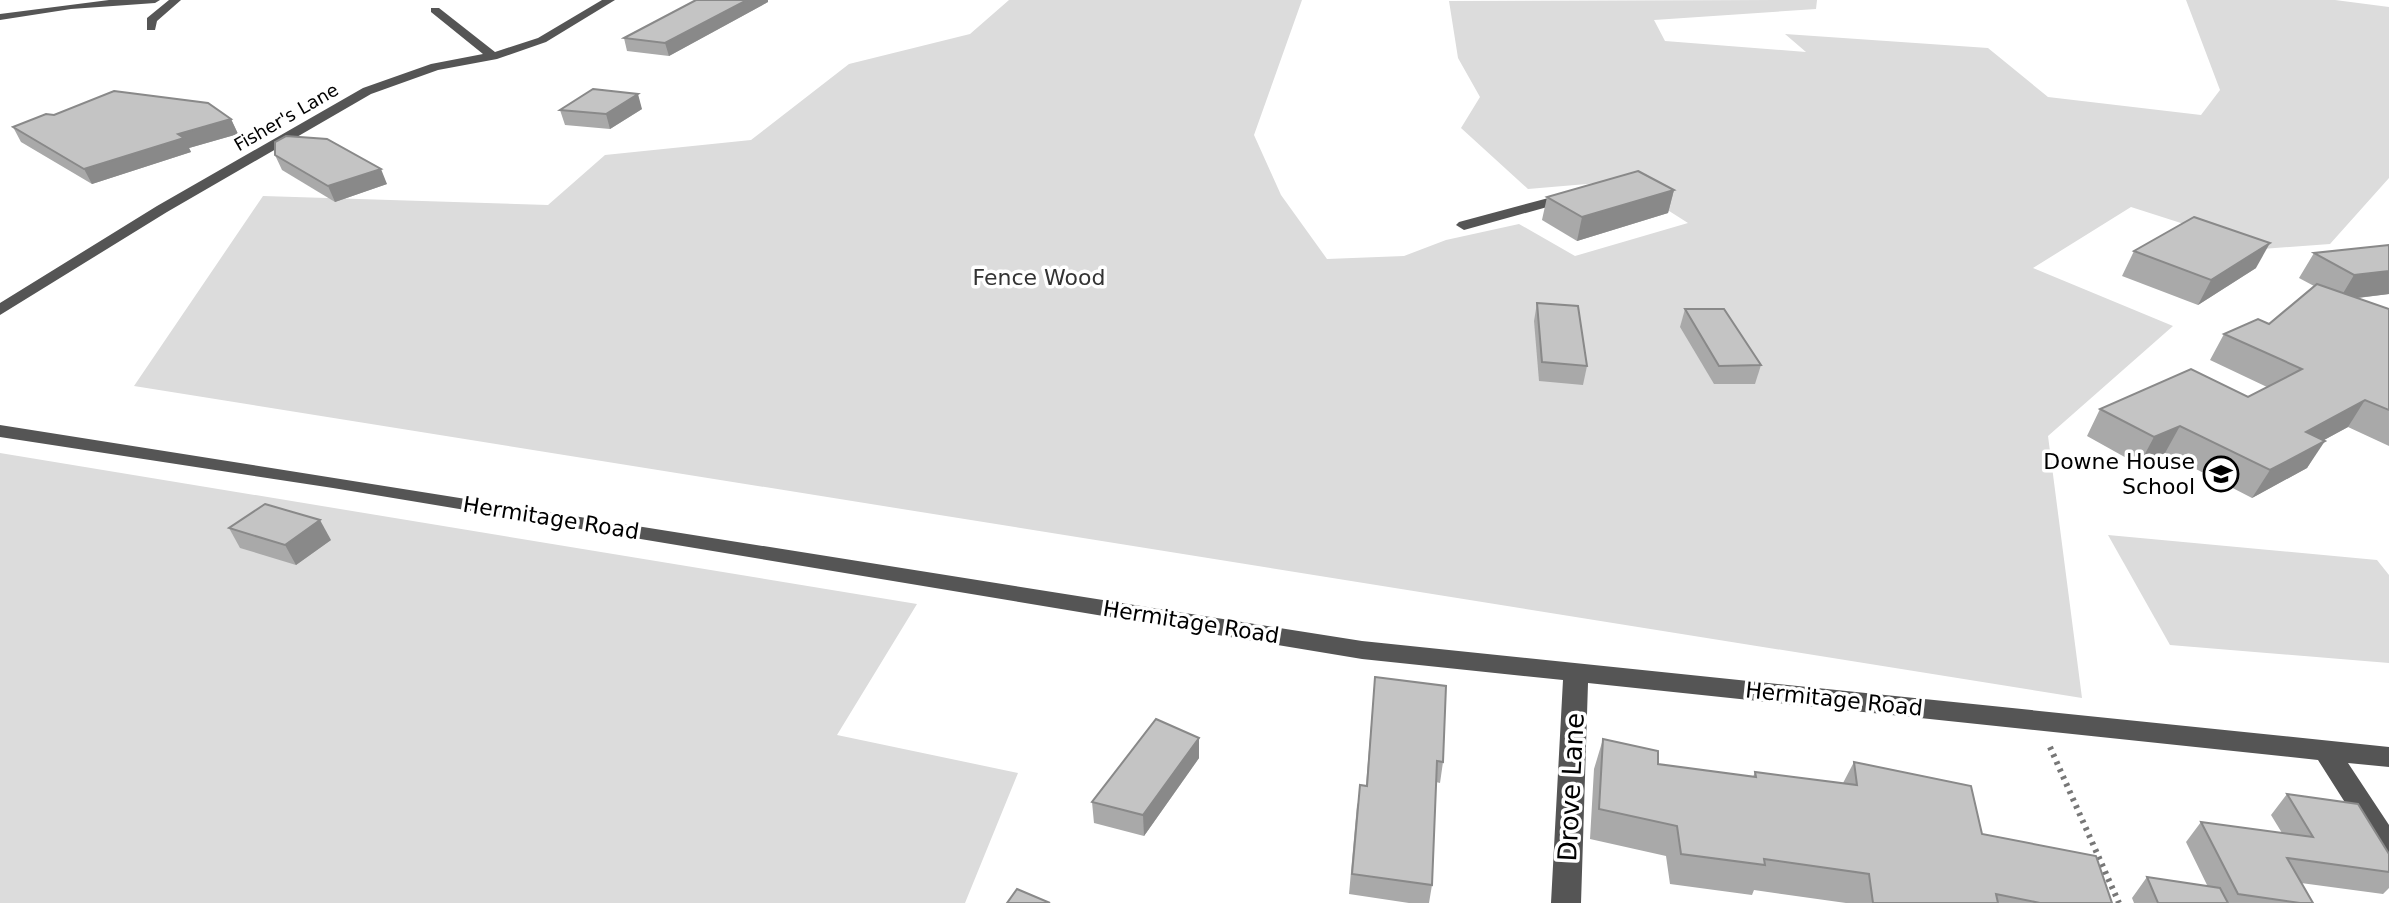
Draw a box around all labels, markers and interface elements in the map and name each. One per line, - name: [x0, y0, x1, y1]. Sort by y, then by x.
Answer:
- street label: Fisher's Lane: [230, 79, 342, 155]
- park label: Fence Wood: [973, 265, 1105, 290]
- place label: Downe House School: [2043, 449, 2195, 499]
- school or university icon: Downe House School: [2202, 455, 2240, 493]
- street label: Hermitage Road: [461, 492, 641, 544]
- street label: Hermitage Road: [1101, 596, 1281, 648]
- street label: Hermitage Road: [1744, 677, 1924, 721]
- street label: Drove Lane: [1552, 712, 1590, 862]

